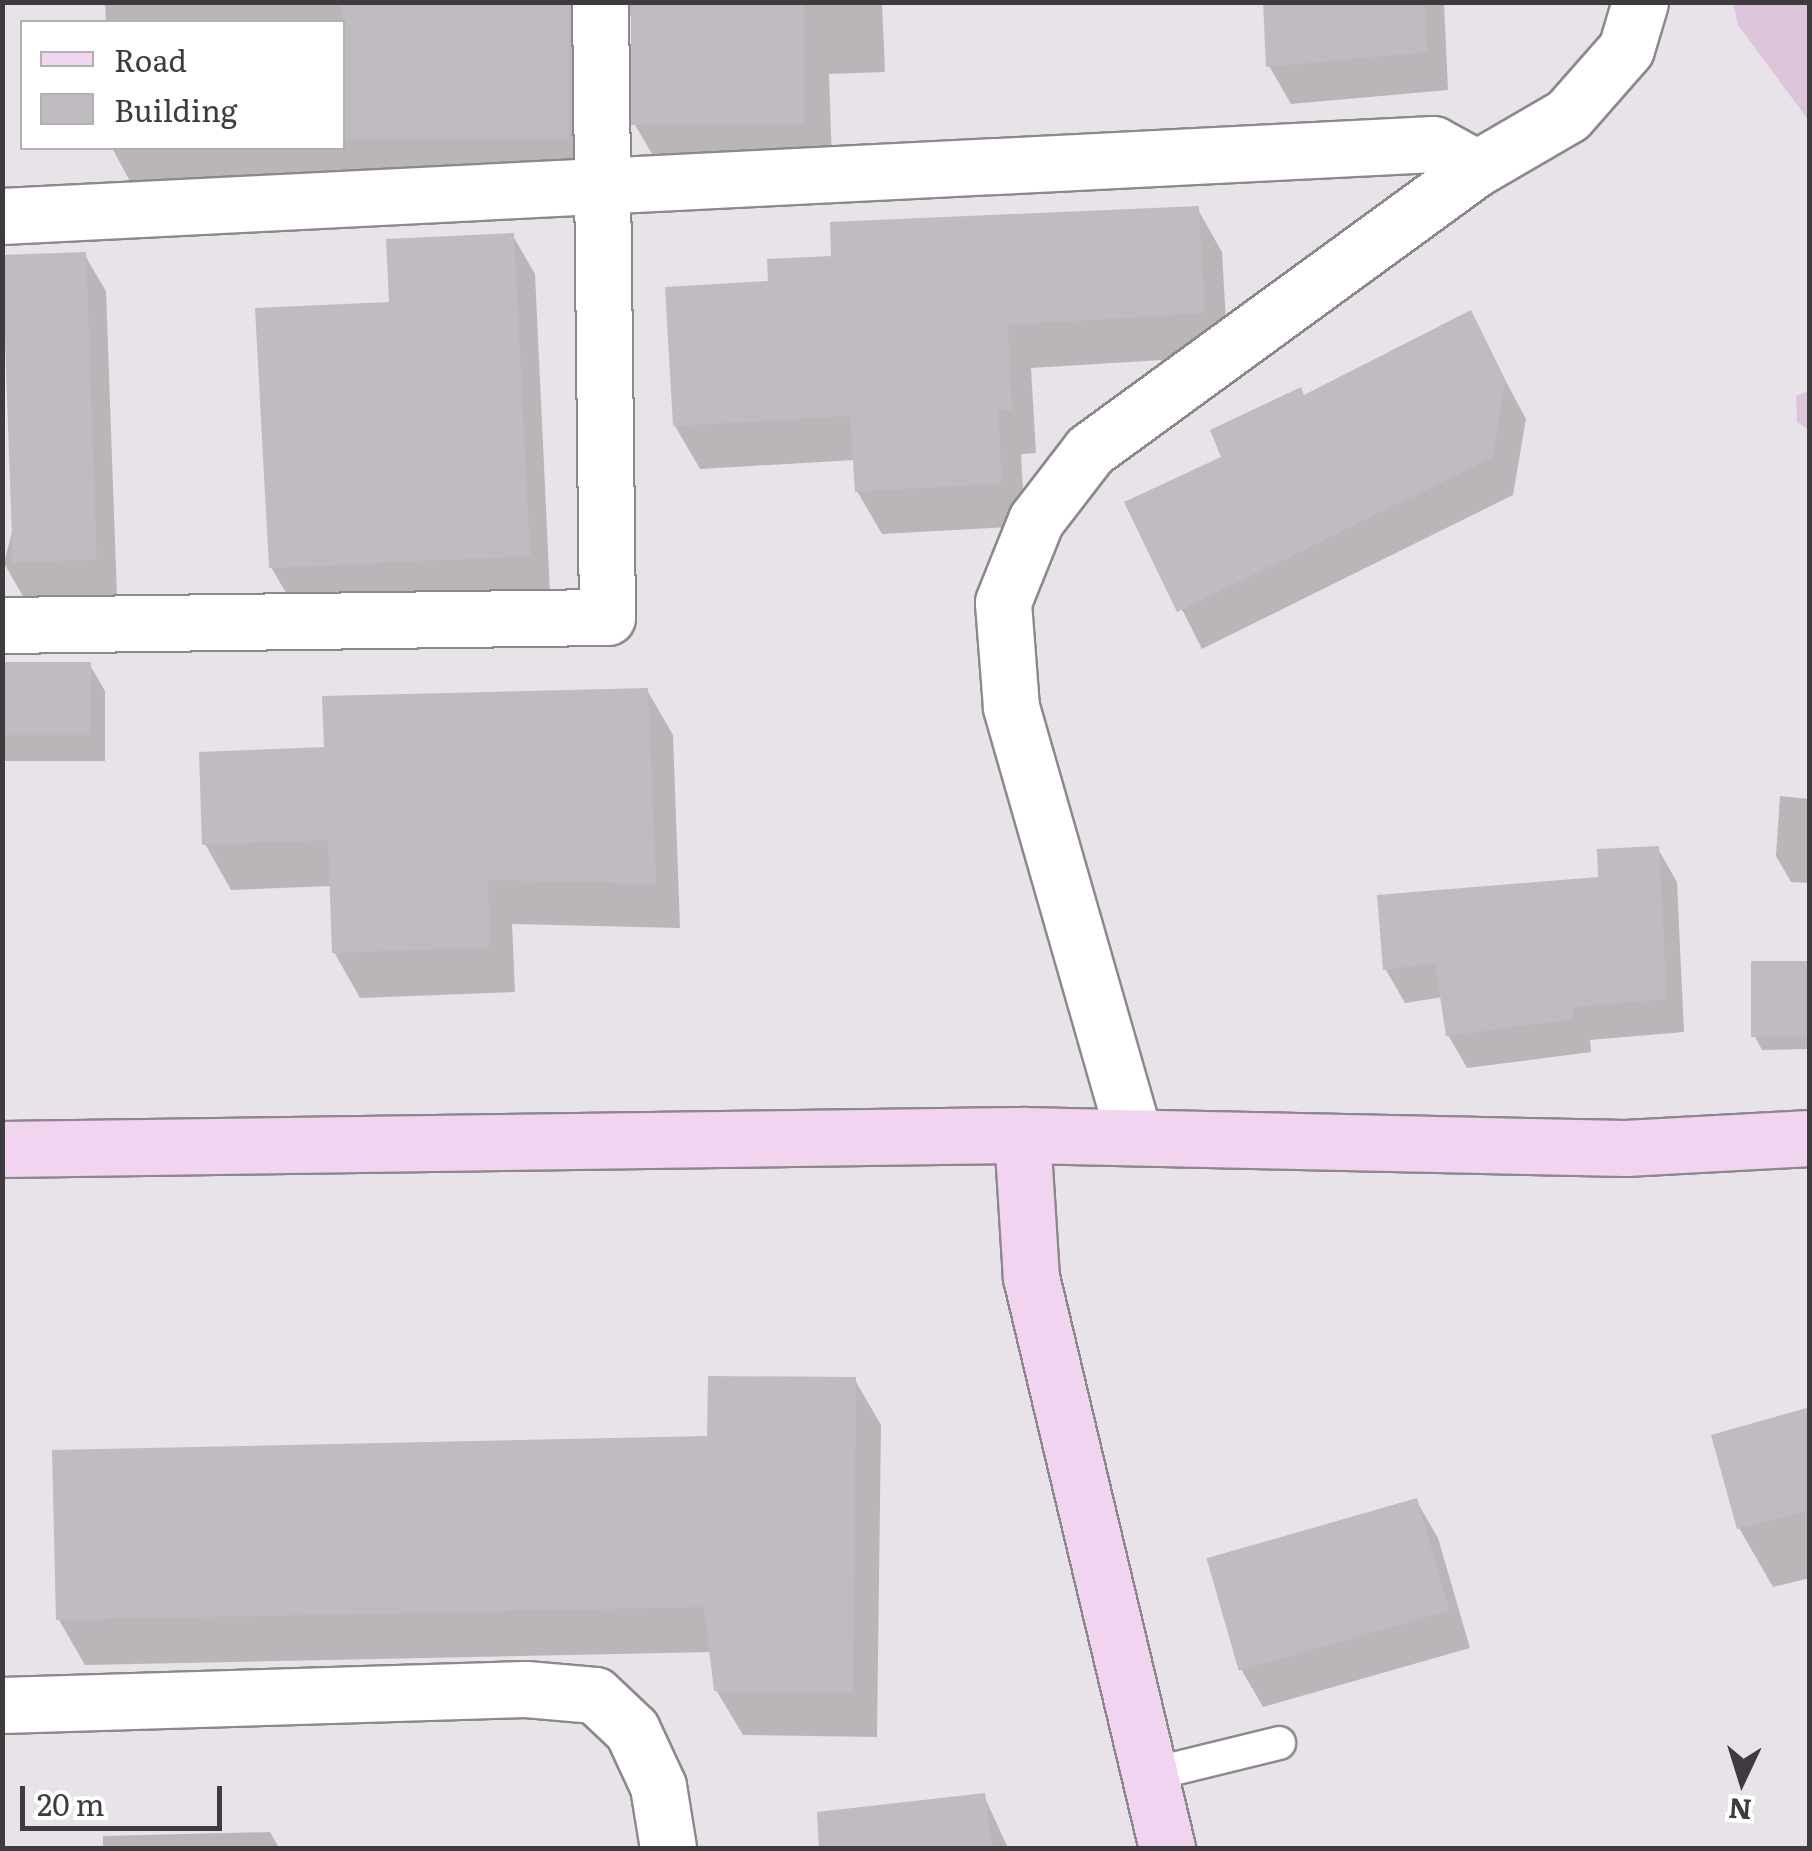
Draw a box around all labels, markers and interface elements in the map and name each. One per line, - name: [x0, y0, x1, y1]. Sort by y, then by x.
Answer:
- legend: [20, 20, 345, 150]
- text: Road: [114, 37, 187, 81]
- text: Building: [114, 87, 238, 131]
- north arrow: [1692, 1731, 1792, 1831]
- scale bar: [25, 1766, 228, 1828]
- text: 20 m: [37, 1781, 105, 1825]
- text: N: [1727, 1789, 1753, 1833]

